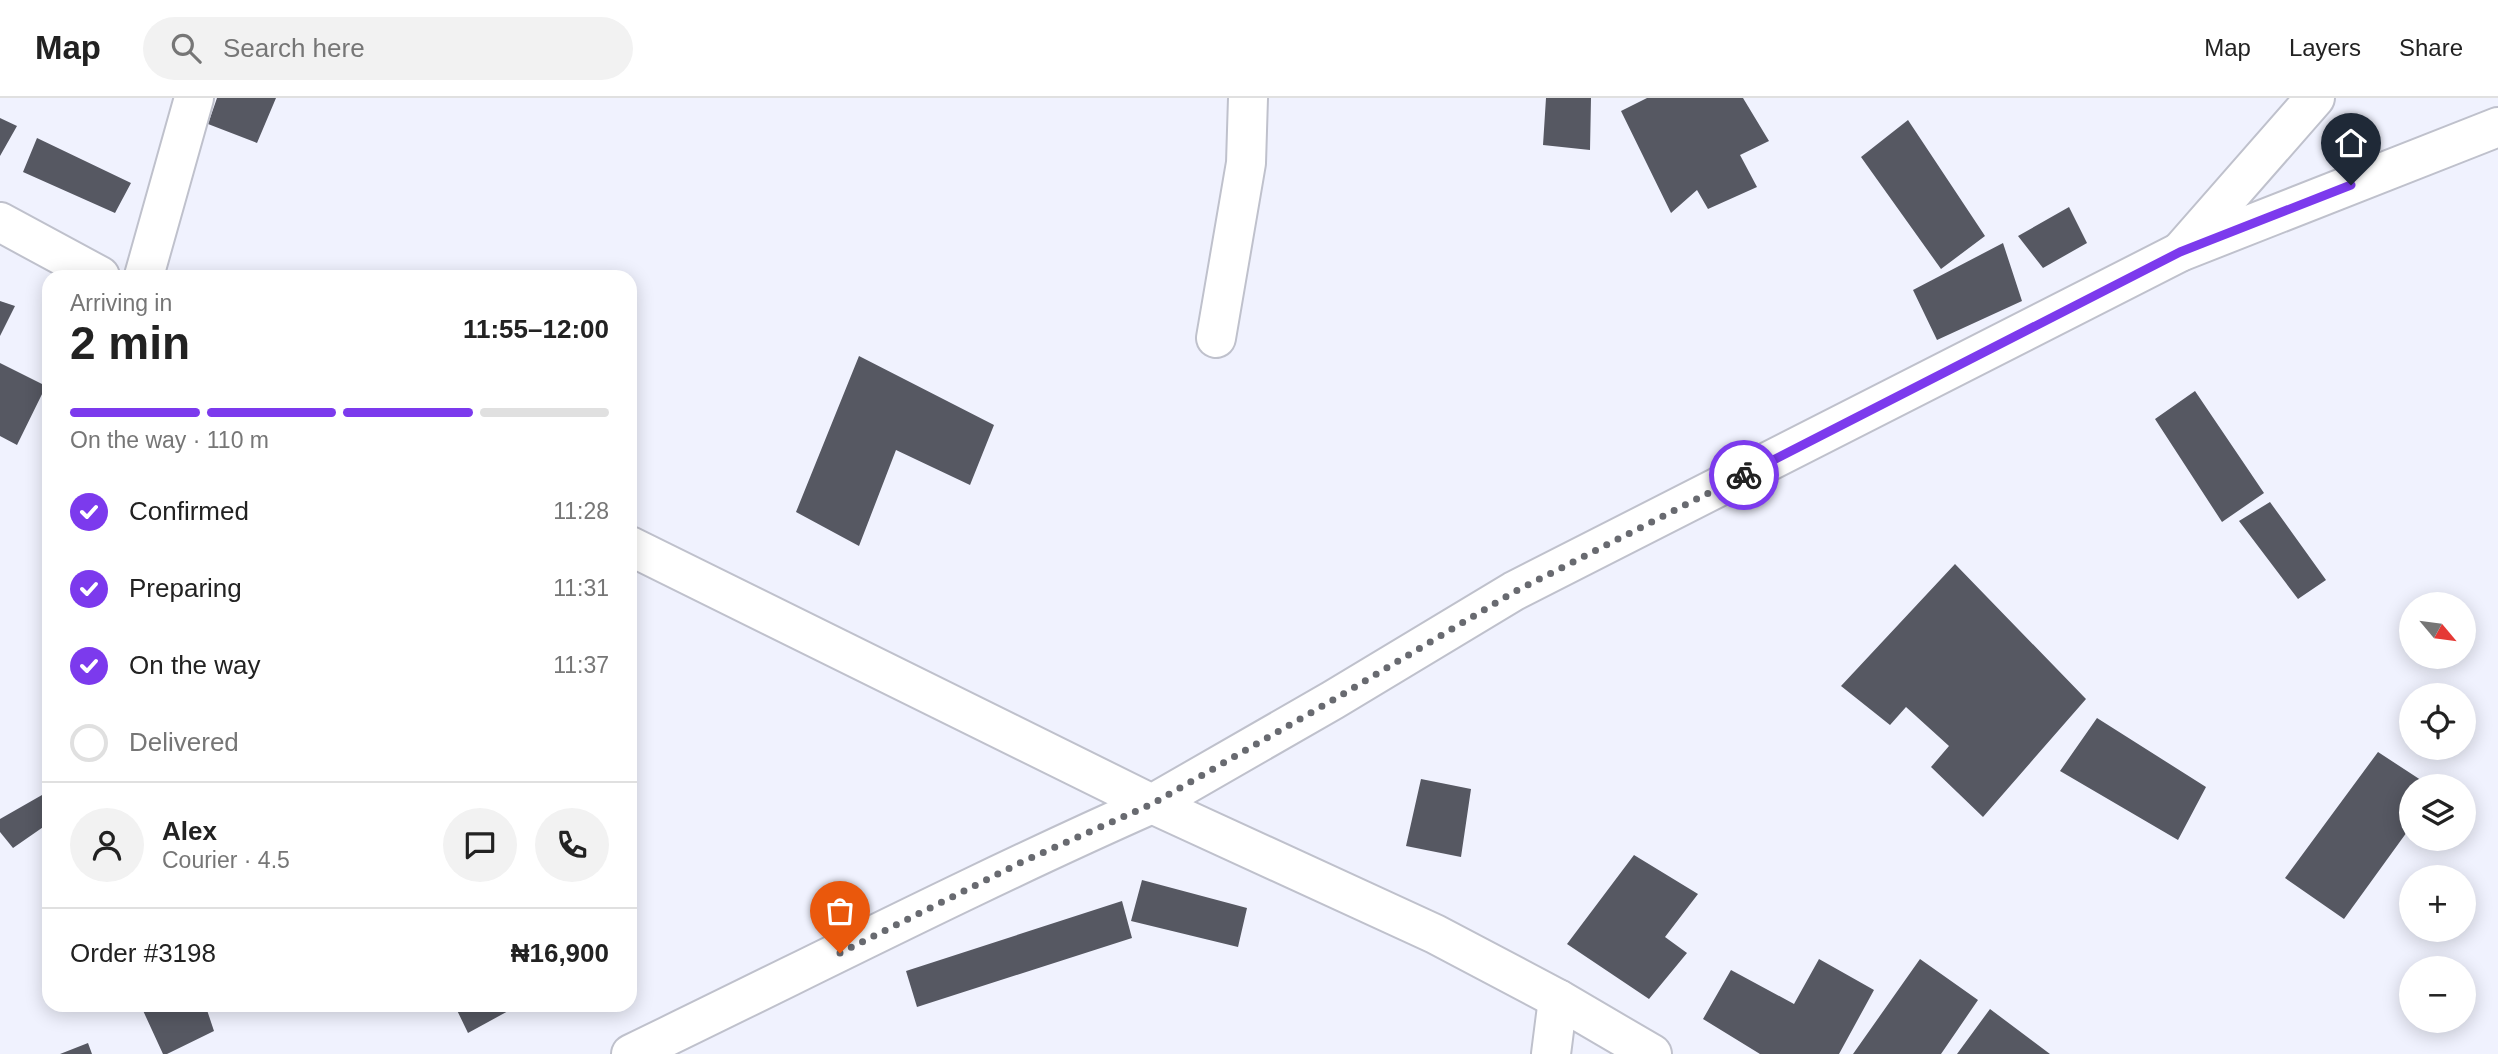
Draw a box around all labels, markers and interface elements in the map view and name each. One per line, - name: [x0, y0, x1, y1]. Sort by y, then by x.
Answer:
- search box: [143, 17, 633, 80]
- text: Map: [35, 29, 101, 66]
- icon: search: [167, 29, 205, 67]
- text: Search here: [223, 33, 365, 63]
- text: Map: [2204, 34, 2251, 61]
- text: Layers: [2289, 34, 2361, 61]
- text: Share: [2399, 34, 2463, 61]
- pin: [2321, 113, 2381, 185]
- icon: home: [2332, 124, 2370, 162]
- text: Arriving in: [70, 290, 172, 316]
- text: 11:55–12:00: [463, 314, 609, 344]
- text: 2 min: [70, 317, 190, 369]
- text: On the way · 110 m: [70, 427, 269, 453]
- courier: [1709, 440, 1779, 510]
- icon: bike: [1725, 456, 1763, 494]
- icon: check: [70, 493, 108, 531]
- text: Confirmed: [129, 496, 249, 526]
- text: 11:28: [553, 498, 609, 524]
- icon: check: [70, 570, 108, 608]
- text: Preparing: [129, 573, 242, 603]
- text: 11:31: [553, 575, 609, 601]
- north arrow: [2399, 592, 2476, 668]
- map controls: [2399, 592, 2476, 1033]
- icon: check: [70, 647, 108, 685]
- text: On the way: [129, 650, 261, 680]
- text: 11:37: [553, 652, 609, 678]
- button: locate: [2399, 683, 2476, 760]
- text: Delivered: [129, 727, 239, 757]
- button: layers: [2399, 774, 2476, 851]
- button: person: [70, 808, 144, 882]
- button: chat: [443, 808, 517, 882]
- button: phone: [535, 808, 609, 882]
- text: Alex: [162, 816, 217, 846]
- text: Courier · 4.5: [162, 847, 290, 873]
- button: +: [2399, 865, 2476, 942]
- pin: [810, 881, 870, 953]
- icon: bag: [821, 892, 859, 930]
- text: Order #3198: [70, 938, 216, 968]
- text: ₦16,900: [511, 938, 609, 968]
- button: −: [2399, 956, 2476, 1033]

